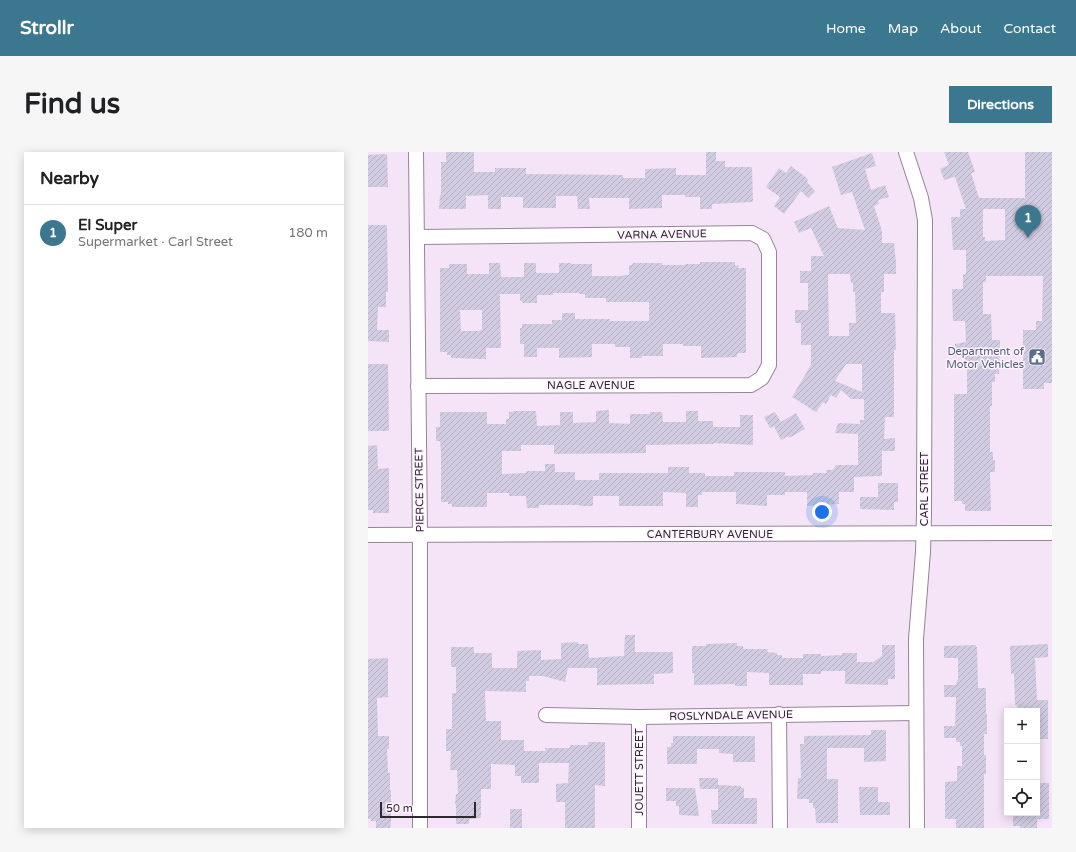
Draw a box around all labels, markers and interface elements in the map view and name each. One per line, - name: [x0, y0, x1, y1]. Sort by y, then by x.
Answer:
- text: Strollr: [20, 17, 74, 39]
- text: Home: [826, 20, 866, 37]
- text: Map: [888, 20, 918, 37]
- text: About: [940, 20, 982, 37]
- text: Contact: [1004, 20, 1056, 37]
- button: Directions: [949, 86, 1052, 123]
- text: Find us: [24, 87, 120, 121]
- text: Nearby: [40, 168, 99, 189]
- pin: 1: [1015, 205, 1041, 238]
- text: El Super: [78, 216, 137, 234]
- text: 1: [49, 225, 57, 241]
- text: 180 m: [288, 225, 328, 241]
- street label: VARNA AVENUE: [617, 227, 707, 242]
- text: Supermarket · Carl Street: [78, 234, 233, 250]
- place label: Department of Motor Vehicles: [946, 345, 1025, 371]
- public building icon: Department of Motor Vehicles: [1027, 347, 1047, 367]
- street label: NAGLE AVENUE: [547, 379, 635, 392]
- street label: PIERCE STREET: [412, 447, 427, 532]
- street label: CARL STREET: [918, 451, 931, 526]
- your location: [812, 502, 832, 522]
- street label: CANTERBURY AVENUE: [647, 528, 773, 541]
- street label: ROSLYNDALE AVENUE: [669, 708, 793, 723]
- map controls: [1004, 708, 1040, 816]
- button: +: [1004, 708, 1040, 744]
- street label: JOUETT STREET: [633, 728, 646, 816]
- button: −: [1004, 744, 1040, 780]
- button: locate: [1004, 780, 1040, 816]
- scale bar: [380, 800, 476, 819]
- text: 50 m: [386, 802, 413, 815]

